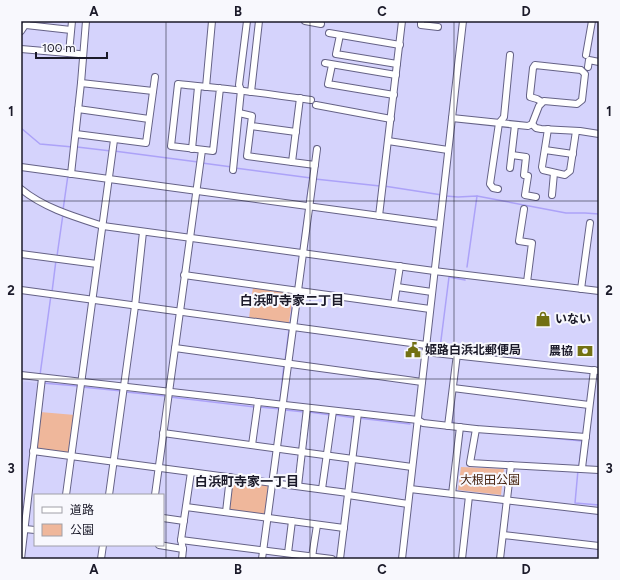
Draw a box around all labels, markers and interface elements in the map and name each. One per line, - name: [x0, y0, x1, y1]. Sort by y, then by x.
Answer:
- text: A: [89, 4, 99, 19]
- text: B: [234, 4, 242, 19]
- text: C: [377, 4, 387, 19]
- text: D: [521, 4, 531, 19]
- scale bar: [36, 34, 107, 60]
- text: 100 m: [42, 41, 76, 55]
- text: 1: [8, 104, 14, 119]
- text: 1: [606, 104, 612, 119]
- text: 2: [7, 283, 15, 298]
- text: 2: [605, 283, 613, 298]
- district label: 白浜町寺家二丁目: [240, 293, 344, 308]
- shop icon: いない: [534, 310, 552, 328]
- place label: いない: [555, 312, 591, 326]
- public building icon: 姫路白浜北郵便局: [404, 341, 422, 359]
- bank icon: 農協: [576, 342, 594, 360]
- place label: 姫路白浜北郵便局: [425, 343, 521, 357]
- place label: 農協: [549, 344, 573, 358]
- text: 3: [7, 461, 15, 476]
- text: 3: [605, 461, 613, 476]
- park label: 大根田公園: [460, 473, 520, 487]
- district label: 白浜町寺家一丁目: [195, 474, 299, 489]
- legend: [34, 494, 164, 546]
- text: 道路: [70, 503, 94, 517]
- text: 公園: [70, 523, 94, 537]
- text: A: [89, 562, 99, 577]
- text: B: [234, 562, 242, 577]
- text: C: [377, 562, 387, 577]
- text: D: [521, 562, 531, 577]

